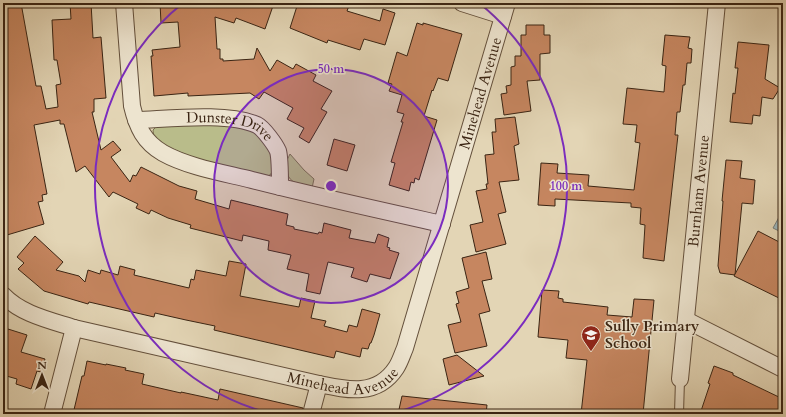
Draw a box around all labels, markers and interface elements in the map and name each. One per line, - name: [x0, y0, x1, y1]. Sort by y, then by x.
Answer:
- street label: Minehead Avenue: [454, 35, 506, 152]
- text: 50 m: [318, 61, 345, 77]
- street label: Dunster Drive: [186, 107, 279, 145]
- street label: Burnham Avenue: [683, 134, 714, 248]
- text: 100 m: [550, 178, 583, 194]
- centre of rings: [324, 179, 338, 193]
- place label: Sully Primary School: [605, 316, 700, 353]
- school or university icon: Sully Primary School: [580, 324, 602, 352]
- north arrow: [22, 355, 62, 395]
- text: N: [37, 358, 47, 373]
- street label: Minehead Avenue: [285, 363, 403, 400]

